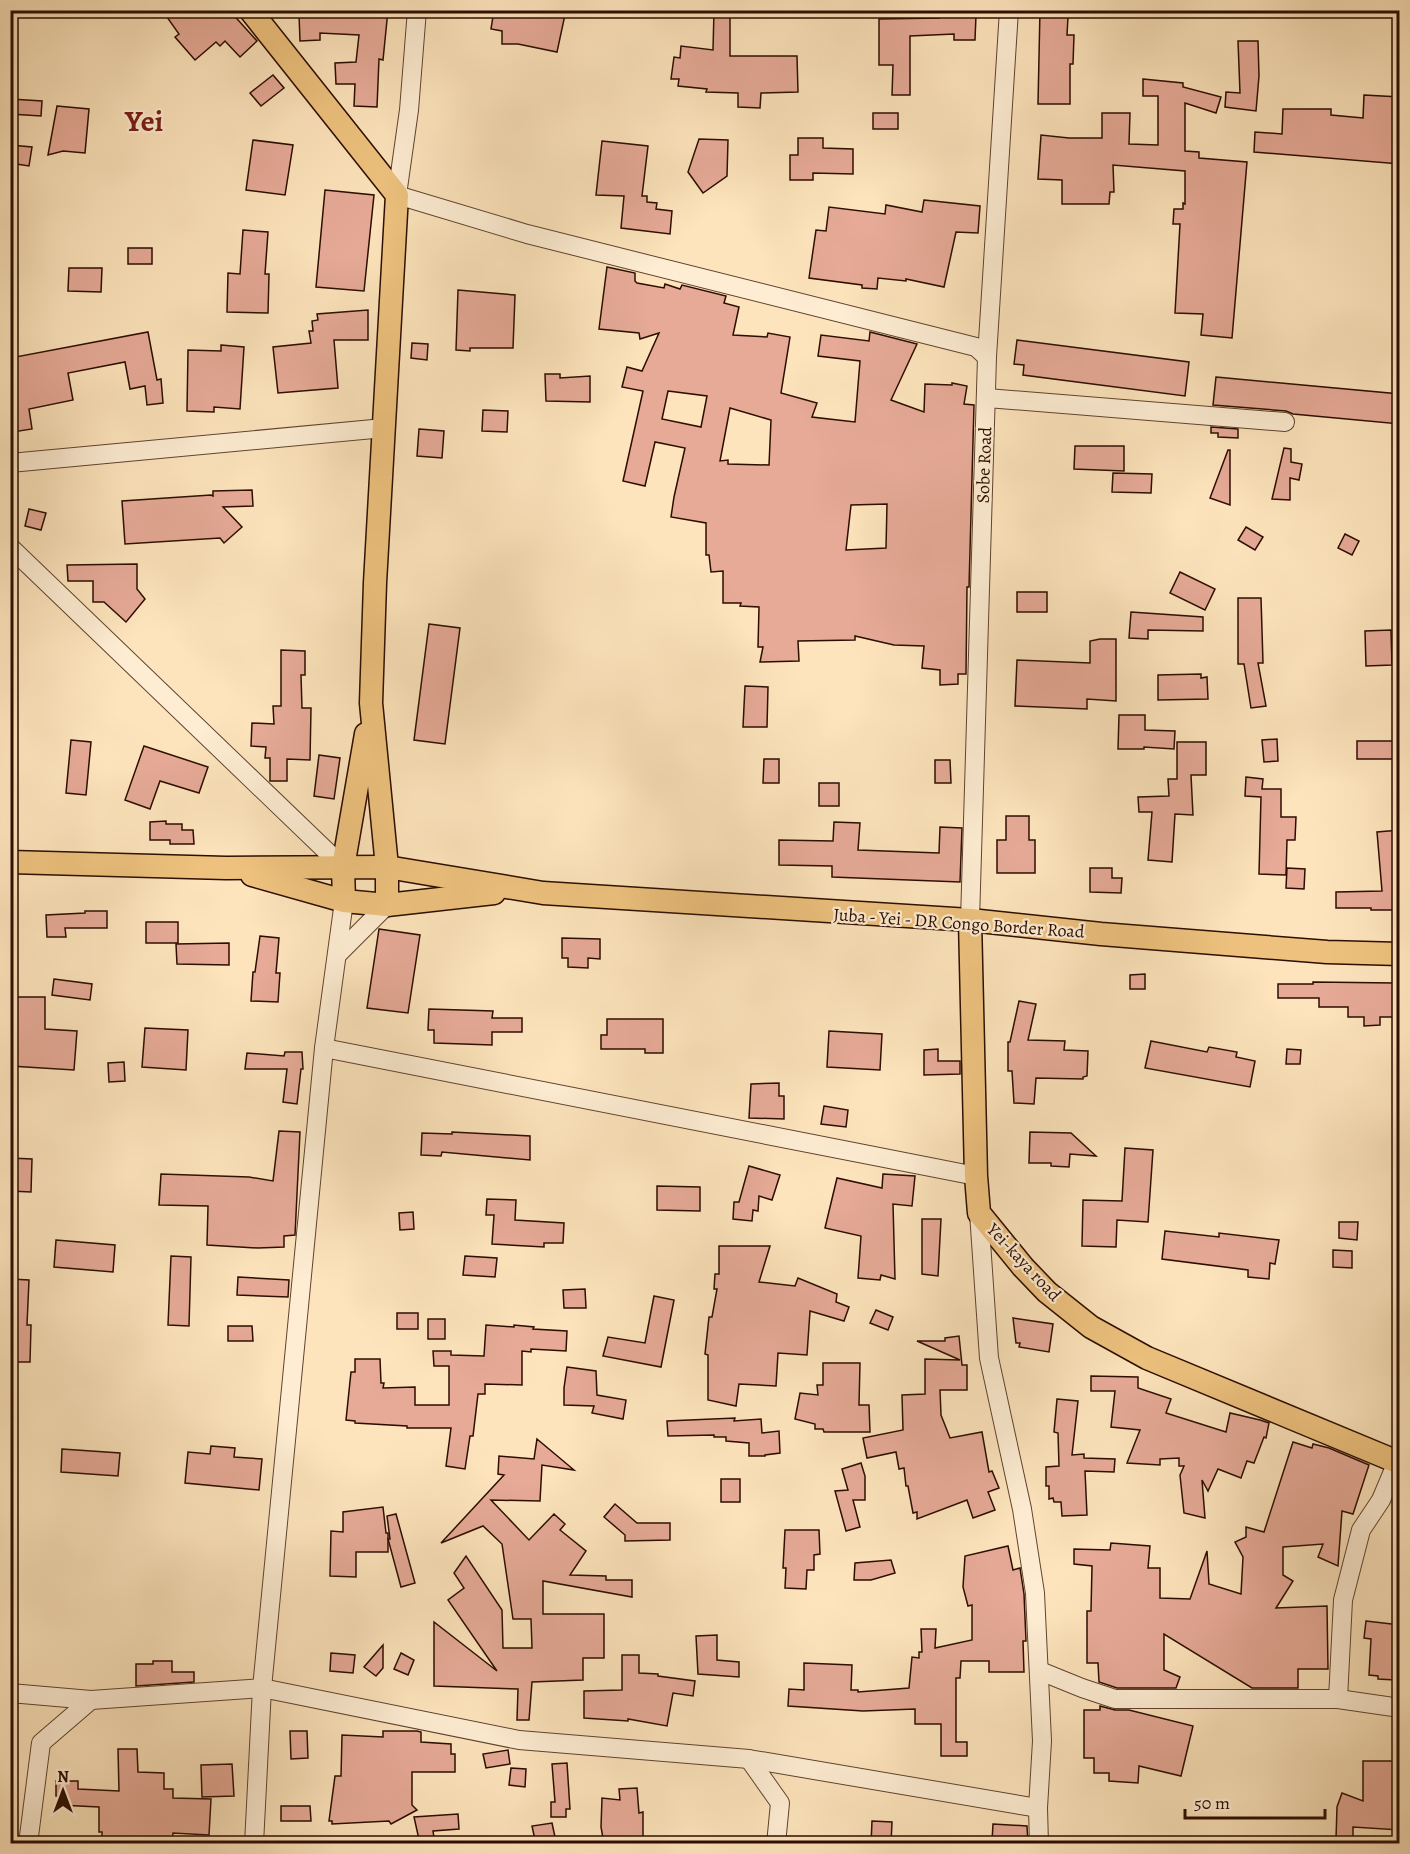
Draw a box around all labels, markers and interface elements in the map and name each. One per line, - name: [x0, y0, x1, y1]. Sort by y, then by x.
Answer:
- district label: Yei: [124, 101, 164, 141]
- street label: Sobe Road: [971, 426, 997, 504]
- street label: Juba - Yei - DR Congo Border Road: [833, 902, 1086, 944]
- street label: Yei-kaya road: [981, 1217, 1067, 1307]
- north arrow: [33, 1761, 93, 1821]
- text: N: [57, 1766, 69, 1788]
- scale bar: [1185, 1782, 1324, 1820]
- text: 50 m: [1194, 1791, 1230, 1815]

